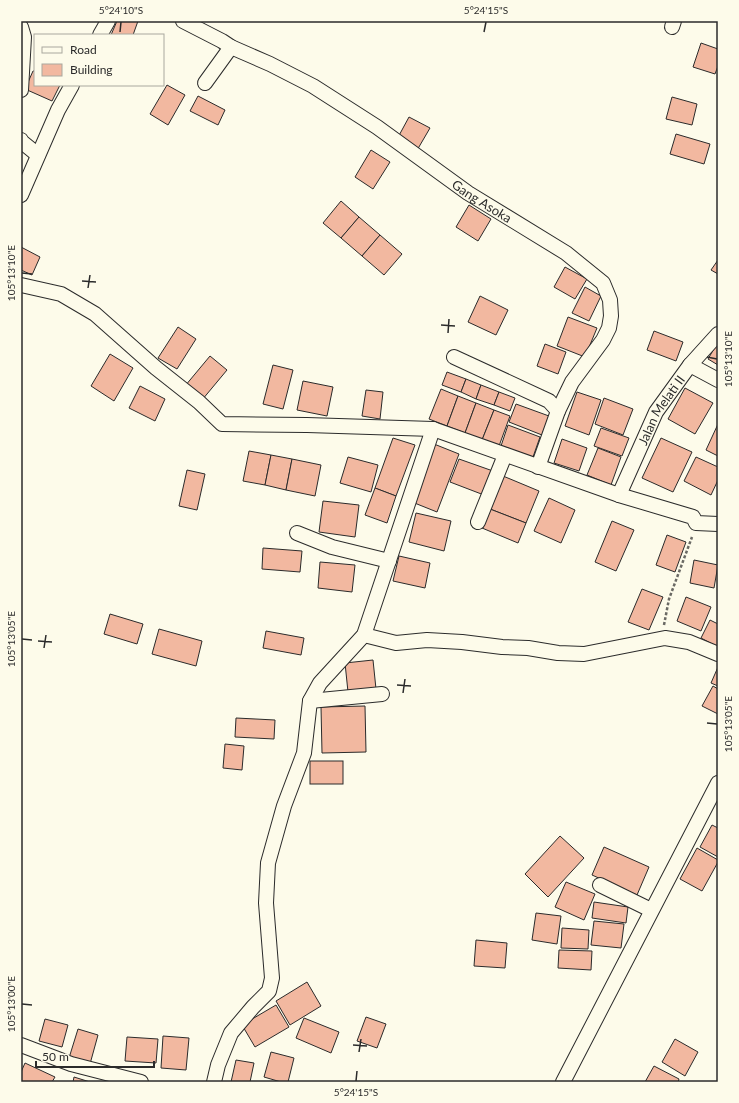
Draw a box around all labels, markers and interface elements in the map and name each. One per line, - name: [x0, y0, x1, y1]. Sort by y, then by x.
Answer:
- text: 5°24'10"S: [99, 4, 143, 16]
- text: 5°24'15"S: [464, 4, 508, 16]
- legend: [34, 34, 164, 86]
- text: Road: [70, 42, 97, 57]
- text: Building: [70, 62, 113, 77]
- street label: Gang Asoka: [449, 176, 515, 226]
- text: 105°13'10"E: [5, 245, 17, 301]
- text: 105°13'10"E: [722, 331, 734, 387]
- street label: Jalan Melati II: [634, 372, 688, 447]
- text: 105°13'05"E: [5, 611, 17, 667]
- text: 105°13'05"E: [722, 696, 734, 752]
- text: 105°13'00"E: [5, 976, 17, 1032]
- scale bar: [36, 1043, 154, 1069]
- text: 50 m: [42, 1049, 69, 1064]
- text: 5°24'15"S: [334, 1086, 378, 1098]

